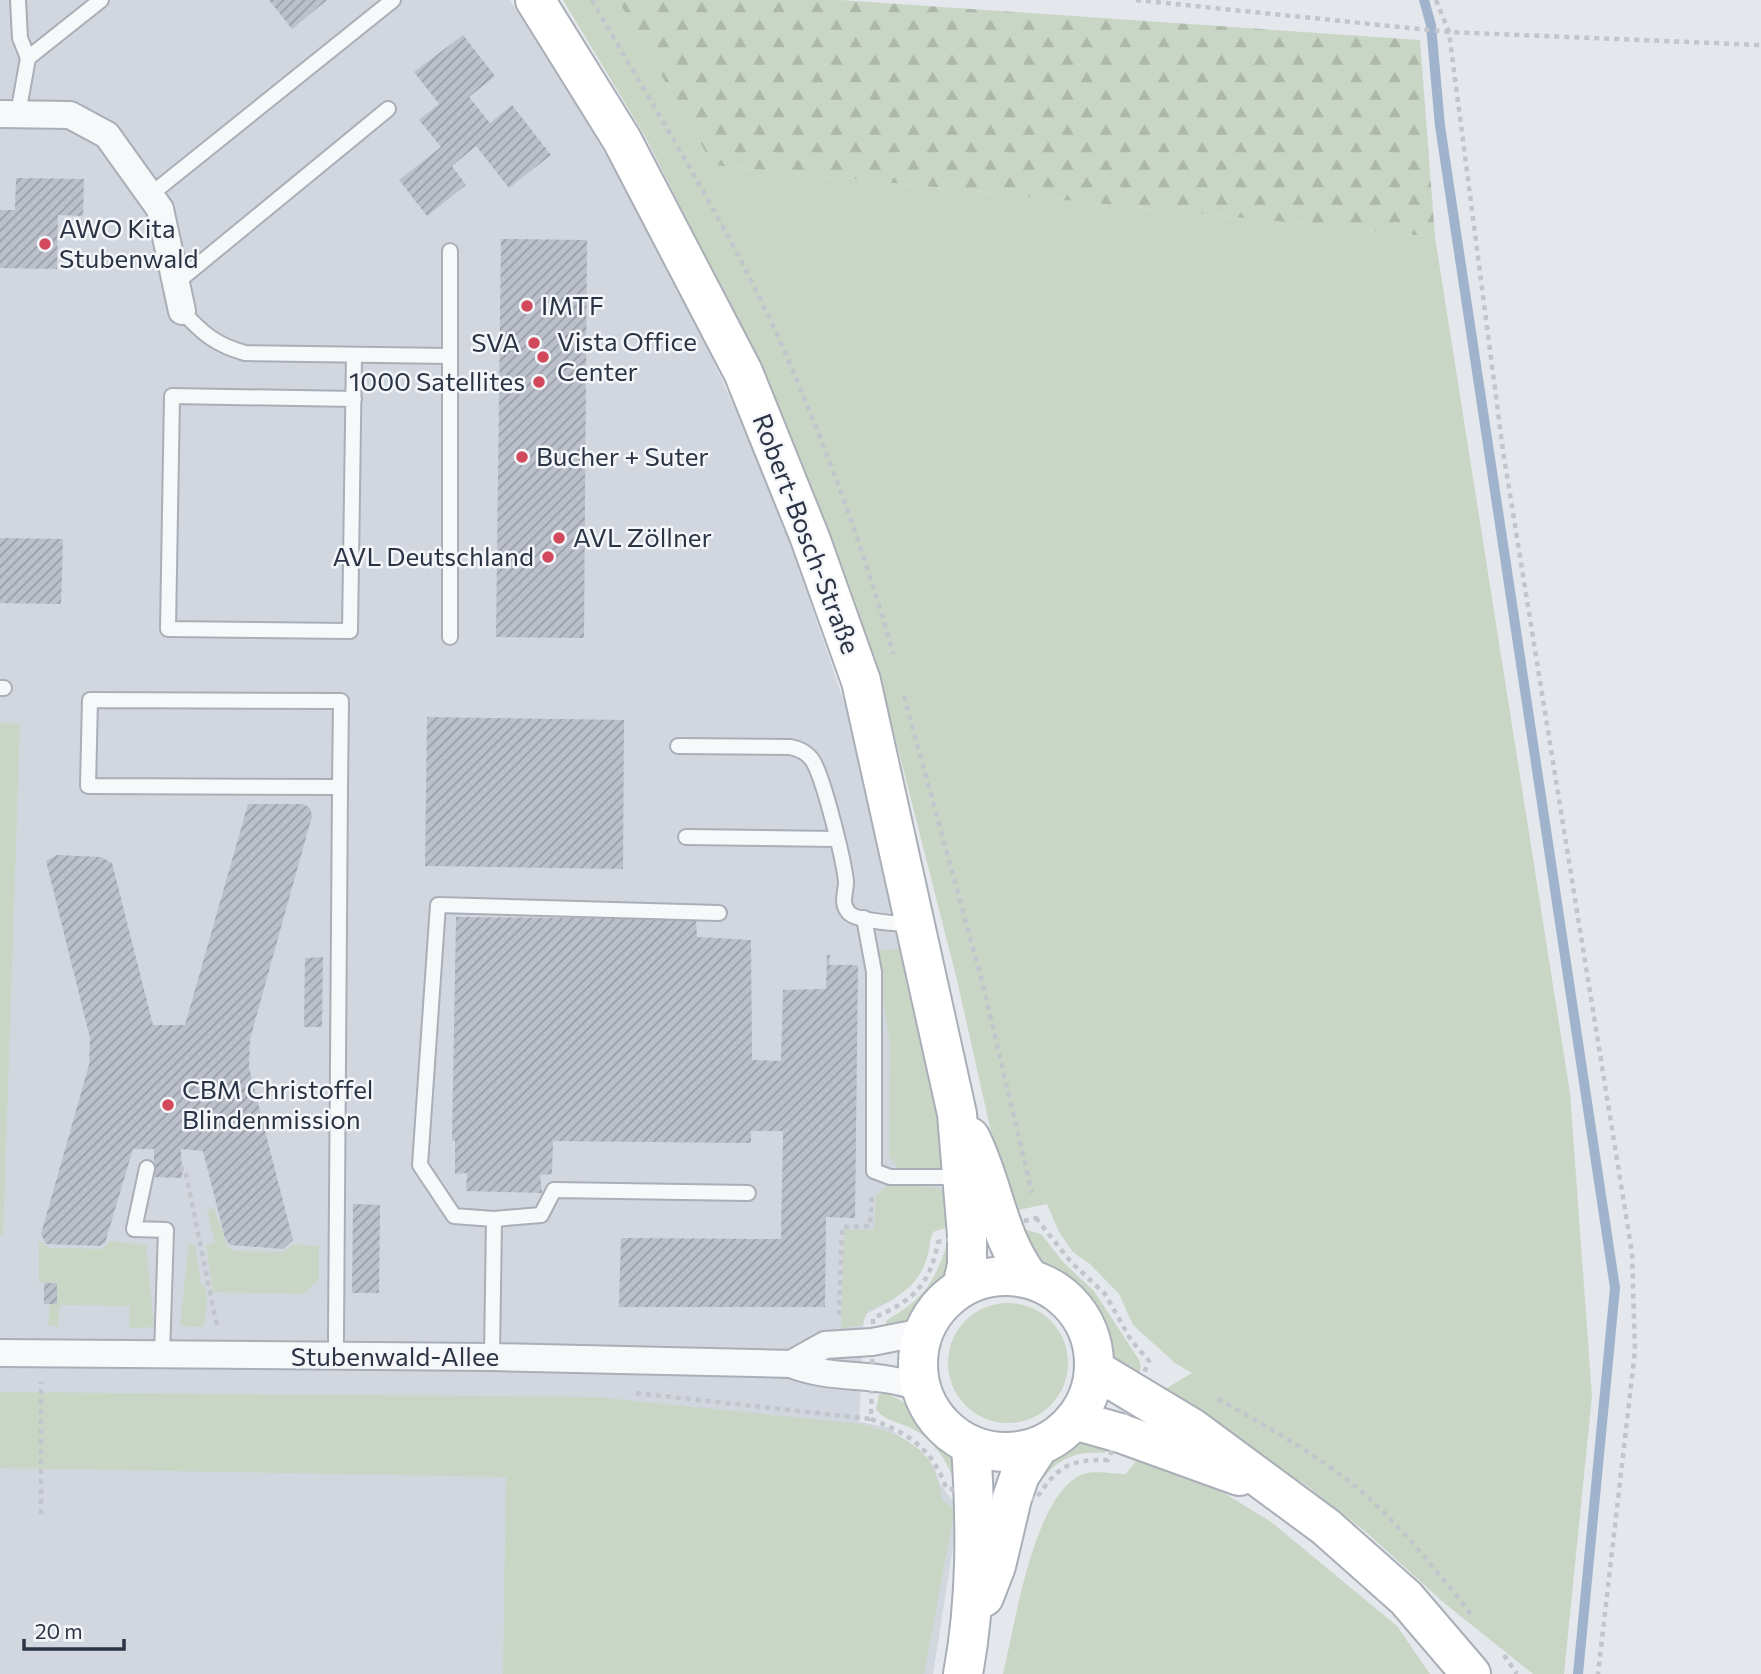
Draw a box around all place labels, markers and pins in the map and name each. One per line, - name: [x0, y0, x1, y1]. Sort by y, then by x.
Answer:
- place label: AWO Kita Stubenwald: [59, 212, 199, 273]
- marker: AWO Kita Stubenwald: [37, 236, 53, 252]
- place label: IMTF: [541, 289, 604, 320]
- marker: IMTF: [519, 298, 535, 314]
- place label: Vista Office Center: [557, 325, 697, 386]
- place label: SVA: [471, 326, 520, 357]
- marker: SVA: [526, 335, 542, 351]
- marker: Vista Office Center: [535, 349, 551, 365]
- place label: 1000 Satellites: [349, 365, 525, 396]
- marker: 1000 Satellites: [531, 374, 547, 390]
- place label: Bucher + Suter: [536, 440, 709, 471]
- marker: Bucher + Suter: [514, 449, 530, 465]
- place label: AVL Zöllner: [573, 521, 712, 552]
- marker: AVL Zöllner: [551, 530, 567, 546]
- place label: AVL Deutschland: [332, 540, 534, 571]
- marker: AVL Deutschland: [540, 549, 556, 565]
- place label: CBM Christoffel Blindenmission: [182, 1073, 373, 1134]
- marker: CBM Christoffel Blindenmission: [160, 1097, 176, 1113]

